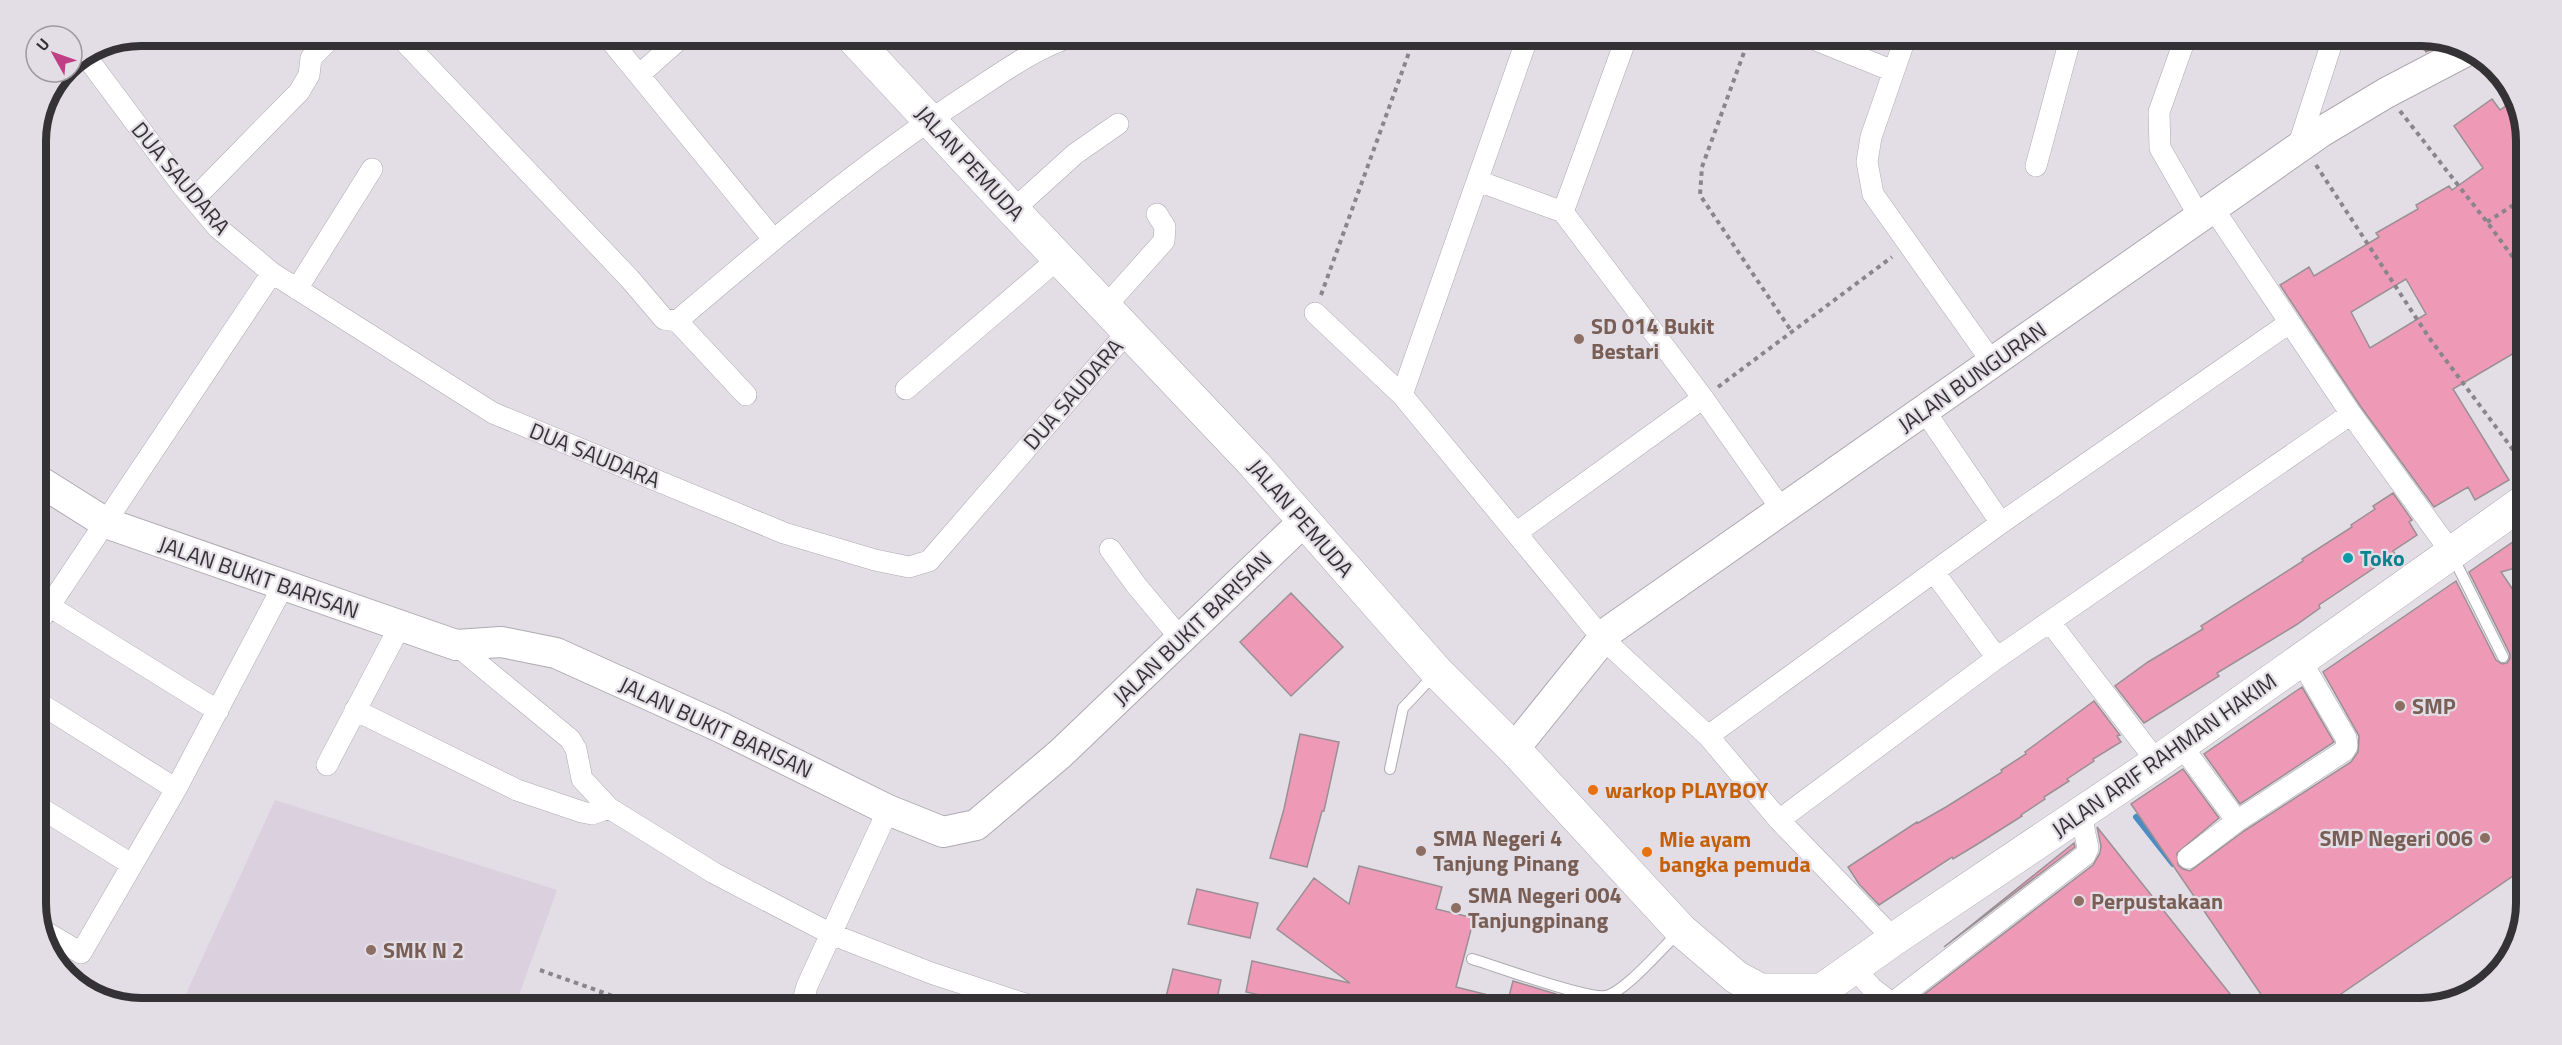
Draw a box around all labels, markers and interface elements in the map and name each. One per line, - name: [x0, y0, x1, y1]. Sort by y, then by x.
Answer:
- north arrow: [24, 24, 84, 84]
- text: U: [30, 33, 55, 56]
- street label: JALAN PEMUDA: [907, 97, 1033, 229]
- street label: DUA SAUDARA: [123, 114, 239, 242]
- place label: SD 014 Bukit Bestari: [1591, 309, 1714, 368]
- street label: JALAN BUNGURAN: [1891, 313, 2053, 441]
- street label: DUA SAUDARA: [1015, 331, 1131, 457]
- marker: SD 014 Bukit Bestari: [1572, 332, 1586, 346]
- street label: DUA SAUDARA: [524, 413, 666, 497]
- street label: JALAN PEMUDA: [1240, 451, 1362, 585]
- street label: JALAN BUKIT BARISAN: [154, 527, 364, 627]
- place label: Toko: [2360, 541, 2405, 575]
- street label: JALAN BUKIT BARISAN: [1105, 543, 1279, 713]
- marker: Toko: [2341, 551, 2355, 565]
- street label: JALAN ARIF RAHMAN HAKIM: [2044, 664, 2284, 846]
- street label: JALAN BUKIT BARISAN: [614, 667, 818, 787]
- place label: SMP: [2412, 689, 2456, 723]
- marker: SMP: [2393, 699, 2407, 713]
- place label: warkop PLAYBOY: [1605, 773, 1769, 807]
- marker: warkop PLAYBOY: [1586, 783, 1600, 797]
- place label: SMA Negeri 4 Tanjung Pinang: [1433, 821, 1579, 880]
- place label: SMP Negeri 006: [2319, 821, 2473, 855]
- place label: Mie ayam bangka pemuda: [1659, 822, 1811, 881]
- marker: SMP Negeri 006: [2478, 831, 2492, 845]
- marker: SMA Negeri 4 Tanjung Pinang: [1414, 844, 1428, 858]
- marker: Mie ayam bangka pemuda: [1640, 845, 1654, 859]
- place label: SMA Negeri 004 Tanjungpinang: [1468, 878, 1622, 937]
- place label: Perpustakaan: [2091, 884, 2223, 918]
- marker: Perpustakaan: [2072, 894, 2086, 908]
- marker: SMA Negeri 004 Tanjungpinang: [1449, 901, 1463, 915]
- place label: SMK N 2: [383, 933, 464, 967]
- marker: SMK N 2: [364, 943, 378, 957]

